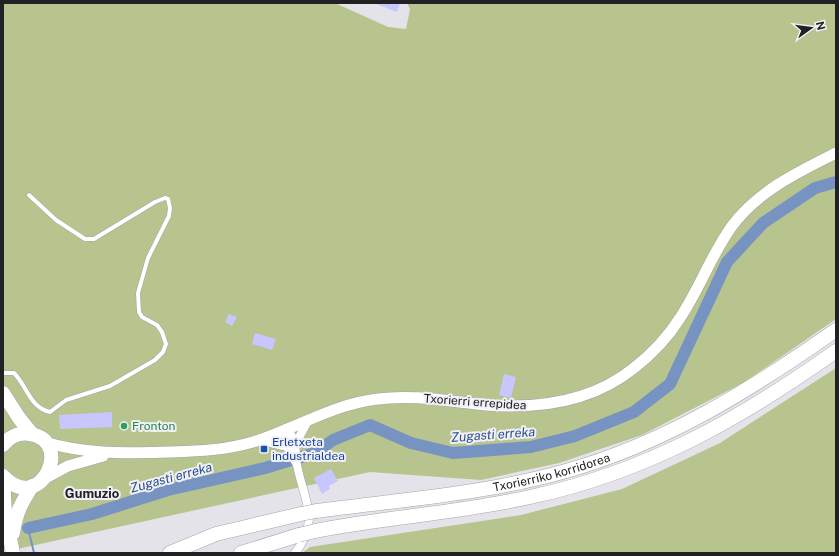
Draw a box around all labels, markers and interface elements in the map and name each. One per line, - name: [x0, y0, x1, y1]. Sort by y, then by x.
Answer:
- north arrow: [791, 8, 831, 48]
- text: N: [814, 20, 828, 31]
- street label: Txorierri errepidea: [423, 391, 527, 413]
- place label: Fronton: [132, 419, 175, 433]
- marker: Fronton: [119, 421, 129, 431]
- water label: Zugasti erreka: [450, 424, 536, 445]
- place label: Erletxeta industrialdea: [272, 435, 345, 463]
- marker: Erletxeta industrialdea: [259, 444, 269, 454]
- street label: Txorierriko korridorea: [492, 450, 612, 494]
- water label: Zugasti erreka: [128, 459, 214, 496]
- district label: Gumuzio: [65, 486, 119, 501]

